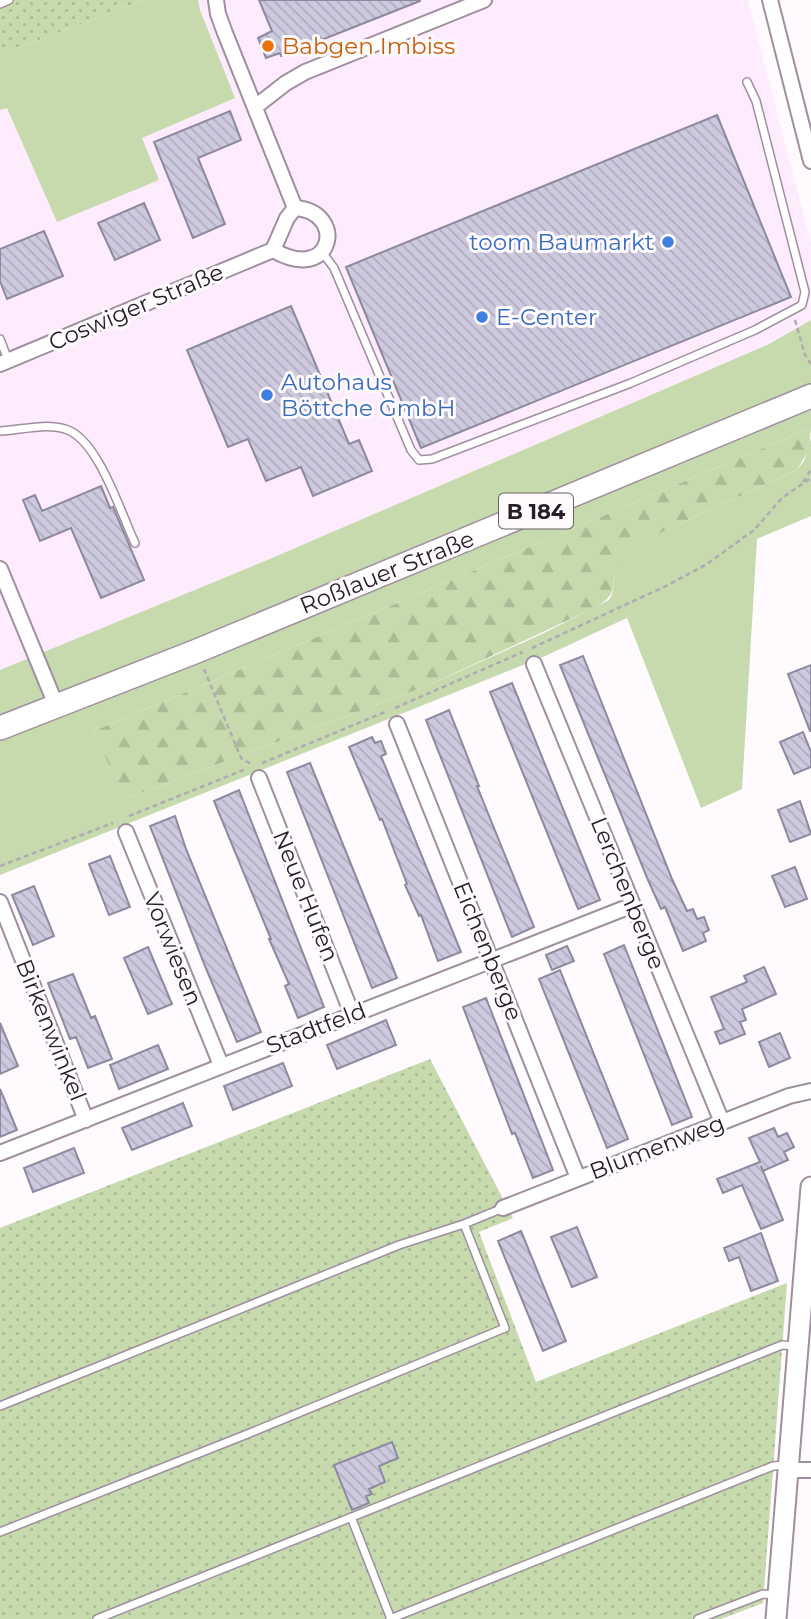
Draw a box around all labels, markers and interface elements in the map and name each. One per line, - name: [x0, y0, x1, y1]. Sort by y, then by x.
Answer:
- place label: Babgen Imbiss: [282, 32, 455, 60]
- marker: Babgen Imbiss: [260, 38, 276, 54]
- place label: toom Baumarkt: [469, 228, 654, 256]
- marker: toom Baumarkt: [660, 234, 676, 250]
- street label: Coswiger Straße: [44, 258, 228, 356]
- place label: E-Center: [496, 303, 597, 331]
- marker: E-Center: [474, 309, 490, 325]
- place label: Autohaus Böttche GmbH: [281, 368, 455, 422]
- marker: Autohaus Böttche GmbH: [259, 387, 275, 403]
- road number: B 184: [499, 494, 573, 528]
- street label: Roßlauer Straße: [296, 524, 478, 620]
- street label: Lerchenberge: [585, 813, 671, 973]
- street label: Neue Hufen: [267, 826, 345, 966]
- street label: Eichenberge: [447, 877, 529, 1025]
- street label: Vorwiesen: [138, 888, 208, 1010]
- street label: Birkenwinkel: [10, 955, 92, 1105]
- street label: Stadtfeld: [262, 996, 370, 1060]
- street label: Blumenweg: [586, 1108, 728, 1186]

